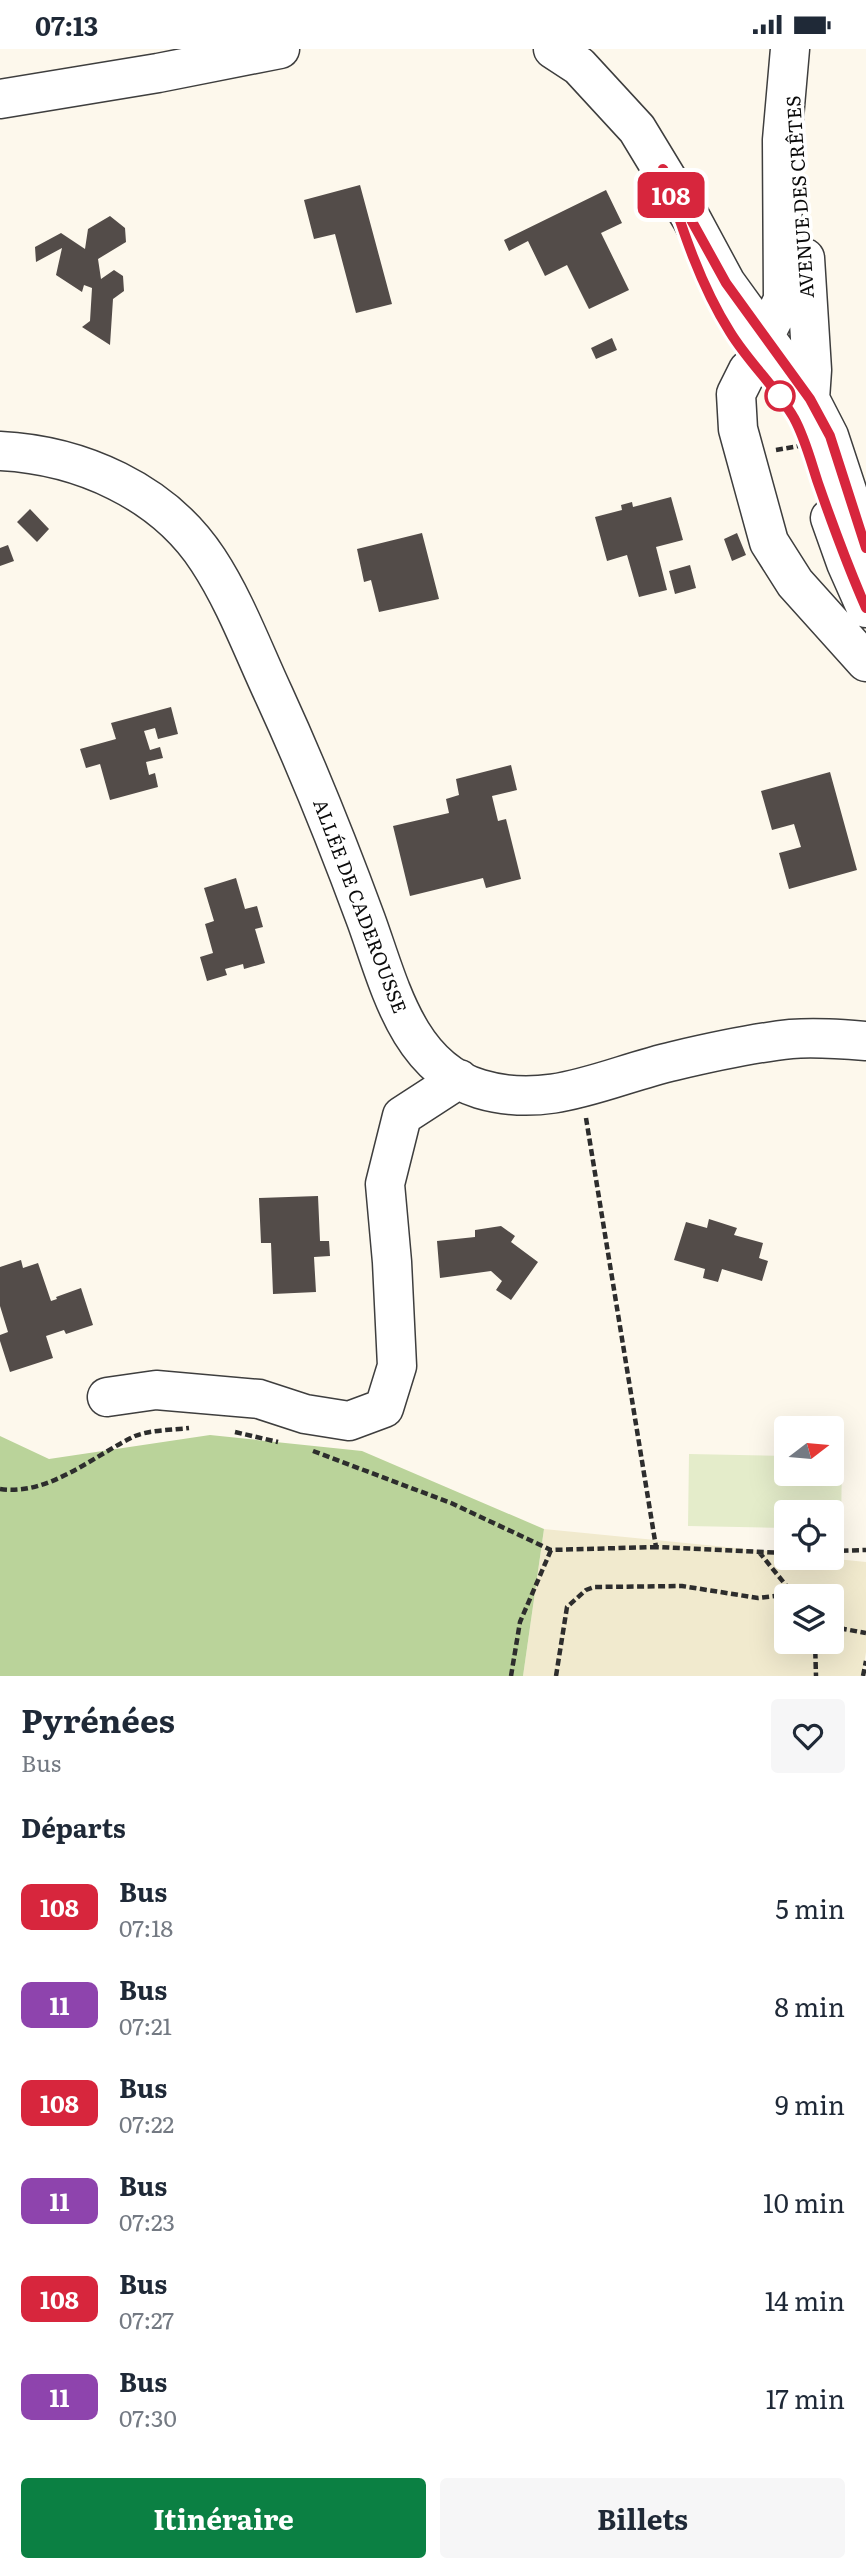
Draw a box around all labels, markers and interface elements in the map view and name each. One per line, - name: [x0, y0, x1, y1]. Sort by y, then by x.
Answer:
- text: 07:13: [35, 5, 98, 44]
- street label: AVENUE DES CRÊTES: [778, 95, 820, 299]
- line badge: 108: [631, 172, 711, 218]
- text: 108: [652, 177, 690, 212]
- unlabelled marker: [765, 381, 795, 411]
- street label: ALLÉE DE CADEROUSSE: [307, 794, 415, 1017]
- north arrow: [774, 1416, 844, 1486]
- map controls: [774, 1416, 844, 1654]
- button: locate: [774, 1500, 844, 1570]
- button: layers: [774, 1584, 844, 1654]
- text: Pyrénées: [21, 1694, 175, 1743]
- button: heart: [771, 1699, 845, 1773]
- text: Bus: [21, 1745, 61, 1779]
- text: Départs: [21, 1807, 126, 1846]
- text: Bus: [119, 1871, 167, 1910]
- text: 5 min: [776, 1888, 845, 1927]
- text: 108: [40, 1889, 79, 1924]
- text: 07:18: [119, 1910, 173, 1944]
- text: Bus: [119, 1969, 167, 2008]
- text: 8 min: [774, 1986, 845, 2025]
- text: 11: [50, 1987, 69, 2022]
- text: 07:21: [119, 2008, 172, 2042]
- text: Bus: [119, 2067, 167, 2106]
- text: 9 min: [775, 2084, 845, 2123]
- text: 108: [40, 2085, 79, 2120]
- text: 07:22: [119, 2106, 174, 2140]
- text: Bus: [119, 2165, 167, 2204]
- text: 10 min: [763, 2182, 845, 2221]
- text: 11: [50, 2183, 69, 2218]
- text: 07:23: [119, 2204, 175, 2238]
- text: Bus: [119, 2263, 167, 2302]
- text: 14 min: [765, 2280, 845, 2319]
- text: 108: [40, 2281, 79, 2316]
- text: 07:27: [119, 2302, 174, 2336]
- text: Bus: [119, 2361, 167, 2400]
- text: 17 min: [766, 2378, 845, 2417]
- text: 11: [50, 2379, 69, 2414]
- text: 07:30: [119, 2400, 177, 2434]
- button: Itinéraire: [21, 2478, 426, 2558]
- button: Billets: [440, 2478, 845, 2558]

